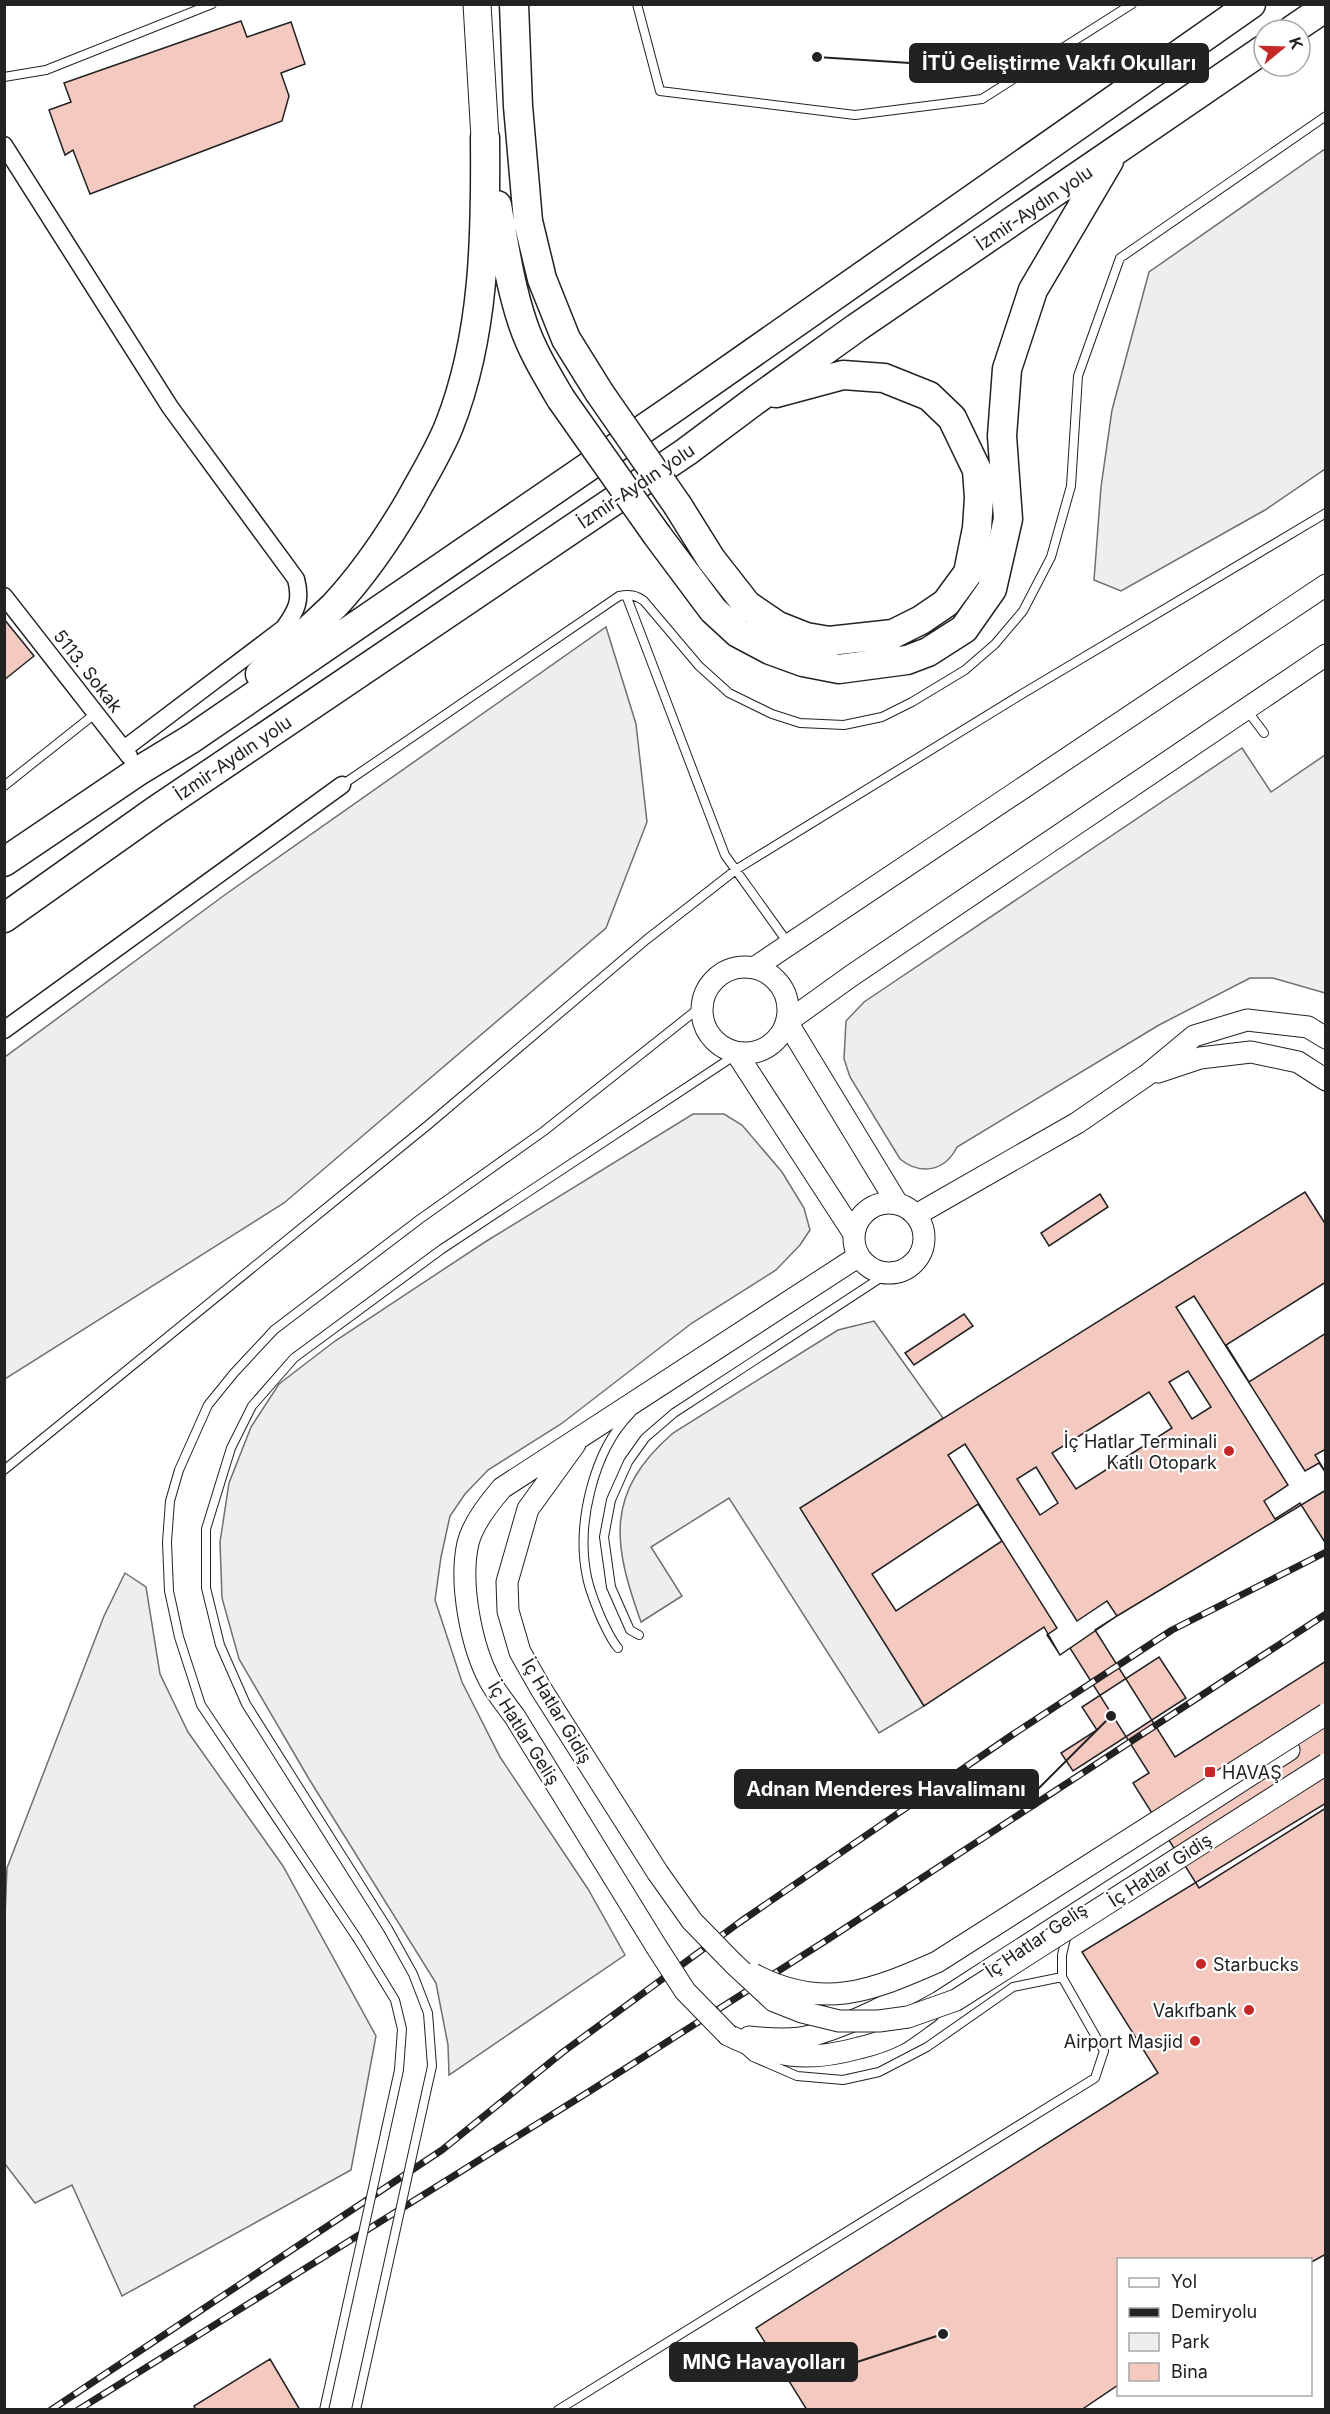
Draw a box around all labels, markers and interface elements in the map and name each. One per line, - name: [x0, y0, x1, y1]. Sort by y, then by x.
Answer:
- north arrow: [1252, 18, 1312, 78]
- text: K: [1285, 34, 1308, 52]
- callout: İTÜ Geliştirme Vakfı Okulları: [910, 44, 1208, 82]
- text: İTÜ Geliştirme Vakfı Okulları: [922, 51, 1196, 75]
- street label: İzmir-Aydın yolu: [971, 160, 1096, 255]
- street label: İzmir-Aydın yolu: [573, 438, 698, 533]
- street label: 5113. Sokak: [49, 626, 127, 716]
- street label: İzmir-Aydın yolu: [170, 710, 295, 805]
- place label: İç Hatlar Terminali Katlı Otopark: [1064, 1430, 1217, 1473]
- marker: İç Hatlar Terminali Katlı Otopark: [1222, 1444, 1236, 1458]
- street label: İç Hatlar Gidiş: [517, 1654, 597, 1767]
- street label: İç Hatlar Geliş: [484, 1677, 565, 1789]
- place label: HAVAŞ: [1222, 1762, 1282, 1783]
- marker: HAVAŞ: [1203, 1765, 1217, 1779]
- callout: Adnan Menderes Havalimanı: [735, 1770, 1038, 1808]
- text: Adnan Menderes Havalimanı: [746, 1777, 1026, 1801]
- street label: İç Hatlar Gidiş: [1104, 1828, 1215, 1911]
- street label: İç Hatlar Geliş: [981, 1897, 1091, 1982]
- place label: Starbucks: [1213, 1954, 1299, 1975]
- marker: Starbucks: [1194, 1957, 1208, 1971]
- place label: Vakıfbank: [1153, 2000, 1237, 2021]
- marker: Vakıfbank: [1242, 2003, 1256, 2017]
- place label: Airport Masjid: [1064, 2031, 1183, 2052]
- marker: Airport Masjid: [1188, 2034, 1202, 2048]
- legend: [1117, 2258, 1312, 2396]
- text: Yol: [1171, 2271, 1197, 2292]
- text: Demiryolu: [1171, 2301, 1257, 2322]
- text: Park: [1171, 2331, 1210, 2352]
- callout: MNG Havayolları: [670, 2343, 857, 2381]
- text: MNG Havayolları: [682, 2350, 846, 2374]
- text: Bina: [1171, 2361, 1208, 2382]

